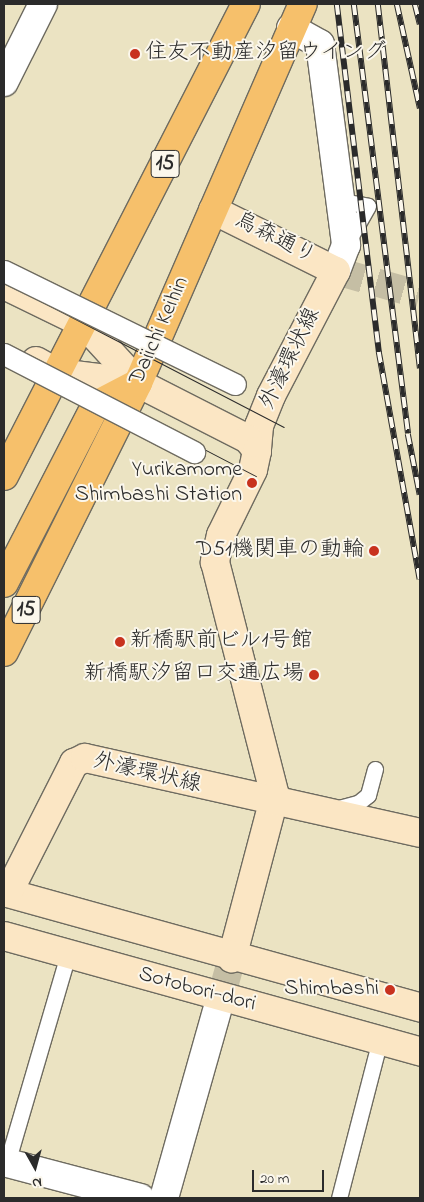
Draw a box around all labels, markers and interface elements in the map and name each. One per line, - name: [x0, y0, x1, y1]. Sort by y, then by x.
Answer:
- place label: 住友不動産汐留ウイング: [145, 41, 387, 67]
- marker: 住友不動産汐留ウイング: [129, 48, 141, 60]
- road number: 15: [150, 146, 180, 182]
- street label: 烏森通り: [230, 207, 320, 271]
- street label: Daiichi Keihin: [124, 273, 196, 389]
- street label: 外濠環状線: [255, 304, 327, 414]
- place label: Yurikamome Shimbashi Station: [75, 457, 242, 508]
- marker: Yurikamome Shimbashi Station: [246, 477, 258, 489]
- place label: D51機関車の動輪: [196, 538, 364, 564]
- marker: D51機関車の動輪: [368, 545, 380, 557]
- road number: 15: [11, 592, 41, 628]
- place label: 新橋駅前ビル1号館: [130, 629, 313, 655]
- marker: 新橋駅前ビル1号館: [114, 636, 126, 648]
- place label: 新橋駅汐留口交通広場: [84, 662, 304, 688]
- marker: 新橋駅汐留口交通広場: [308, 669, 320, 681]
- street label: 外濠環状線: [90, 749, 204, 799]
- street label: Sotobori-dori: [135, 962, 259, 1018]
- place label: Shimbashi: [284, 977, 379, 1003]
- marker: Shimbashi: [383, 983, 397, 997]
- north arrow: [10, 1142, 60, 1192]
- scale bar: [254, 1160, 326, 1192]
- text: 20 m: [260, 1168, 289, 1190]
- text: N: [31, 1171, 43, 1193]

